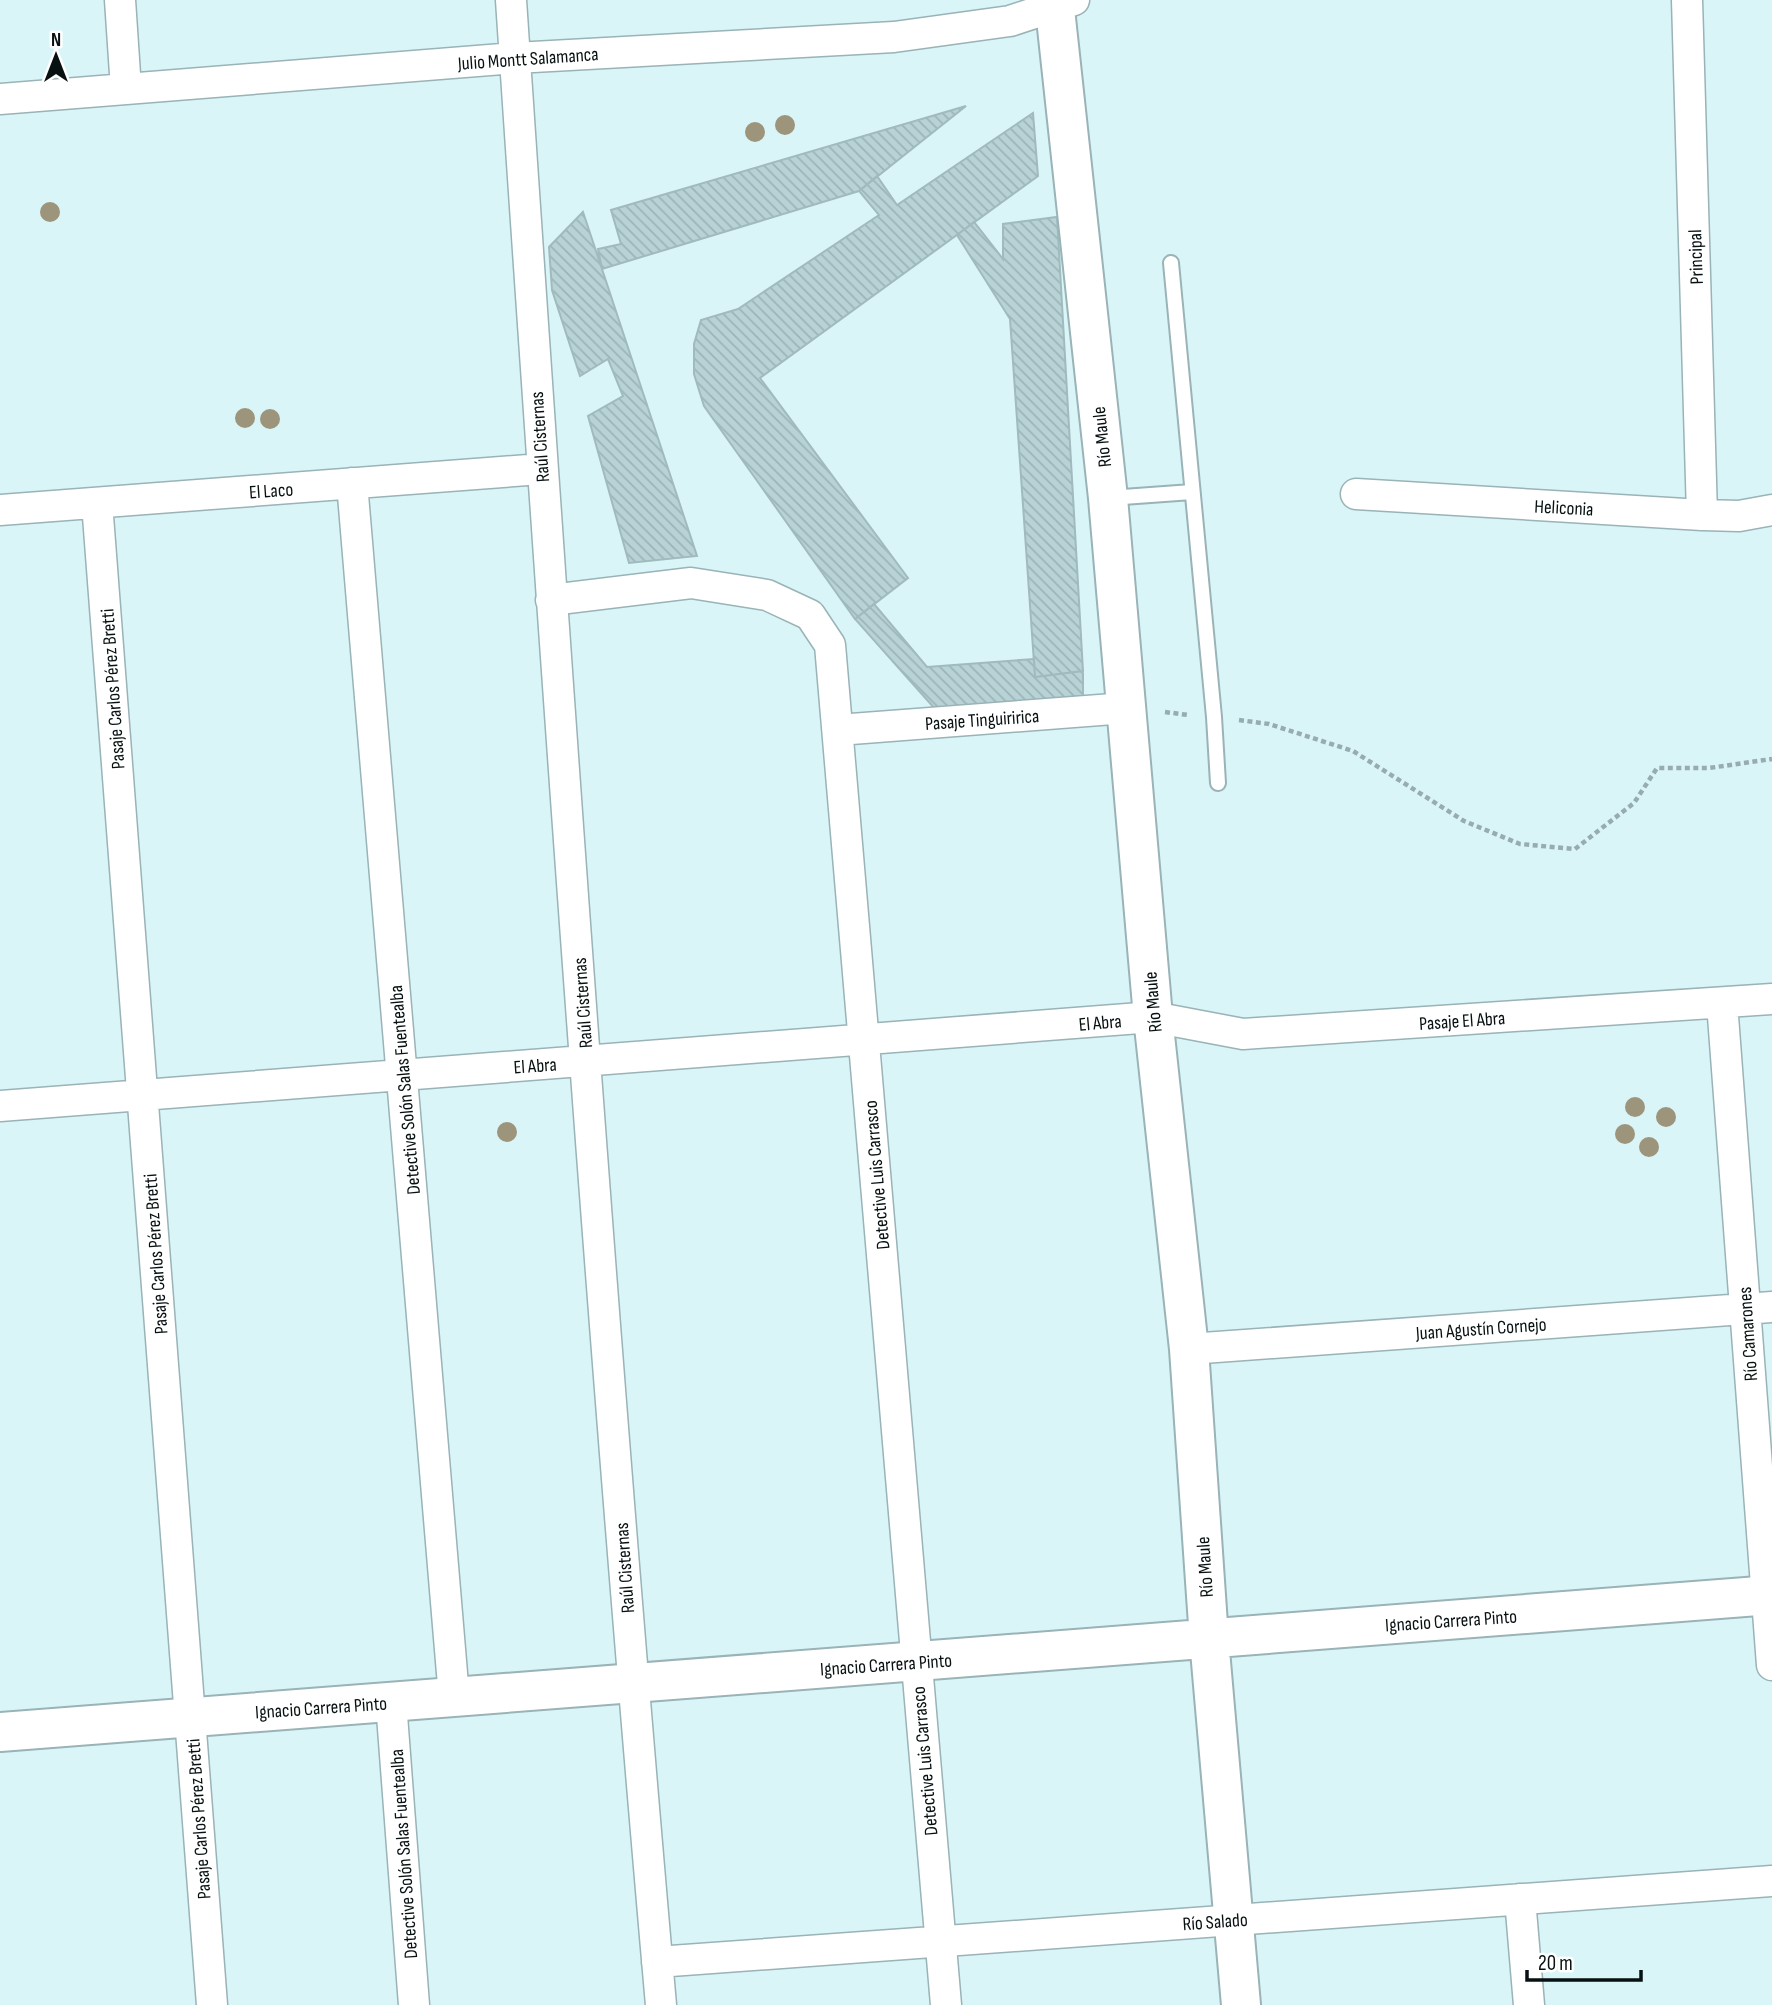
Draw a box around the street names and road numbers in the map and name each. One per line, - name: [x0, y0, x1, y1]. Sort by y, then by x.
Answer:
- street label: Julio Montt Salamanca: [456, 43, 599, 76]
- street label: Principal: [1684, 229, 1709, 285]
- street label: Raúl Cisternas: [526, 391, 555, 483]
- street label: Río Maule: [1088, 405, 1117, 468]
- street label: El Laco: [248, 478, 294, 505]
- street label: Heliconia: [1534, 495, 1594, 522]
- street label: Pasaje Carlos Pérez Bretti: [96, 608, 131, 770]
- street label: Pasaje Tinguiririca: [924, 705, 1040, 736]
- street label: Raúl Cisternas: [569, 957, 598, 1049]
- street label: Río Maule: [1139, 971, 1168, 1033]
- street label: Detective Solón Salas Fuentealba: [385, 984, 426, 1195]
- street label: Pasaje El Abra: [1418, 1007, 1506, 1036]
- street label: El Abra: [1078, 1010, 1123, 1037]
- street label: El Abra: [513, 1054, 557, 1079]
- street label: Detective Luis Carrasco: [860, 1099, 895, 1250]
- street label: Pasaje Carlos Pérez Bretti: [139, 1173, 174, 1335]
- street label: Río Camarones: [1734, 1286, 1763, 1382]
- street label: Juan Agustín Cornejo: [1414, 1313, 1547, 1346]
- street label: Raúl Cisternas: [611, 1522, 640, 1614]
- street label: Río Maule: [1192, 1536, 1219, 1598]
- street label: Ignacio Carrera Pinto: [1384, 1605, 1518, 1638]
- street label: Ignacio Carrera Pinto: [819, 1649, 953, 1682]
- street label: Detective Luis Carrasco: [908, 1685, 943, 1836]
- street label: Ignacio Carrera Pinto: [254, 1692, 388, 1725]
- street label: Pasaje Carlos Pérez Bretti: [182, 1738, 217, 1900]
- street label: Detective Solón Salas Fuentealba: [386, 1748, 423, 1959]
- street label: Río Salado: [1182, 1909, 1248, 1936]

